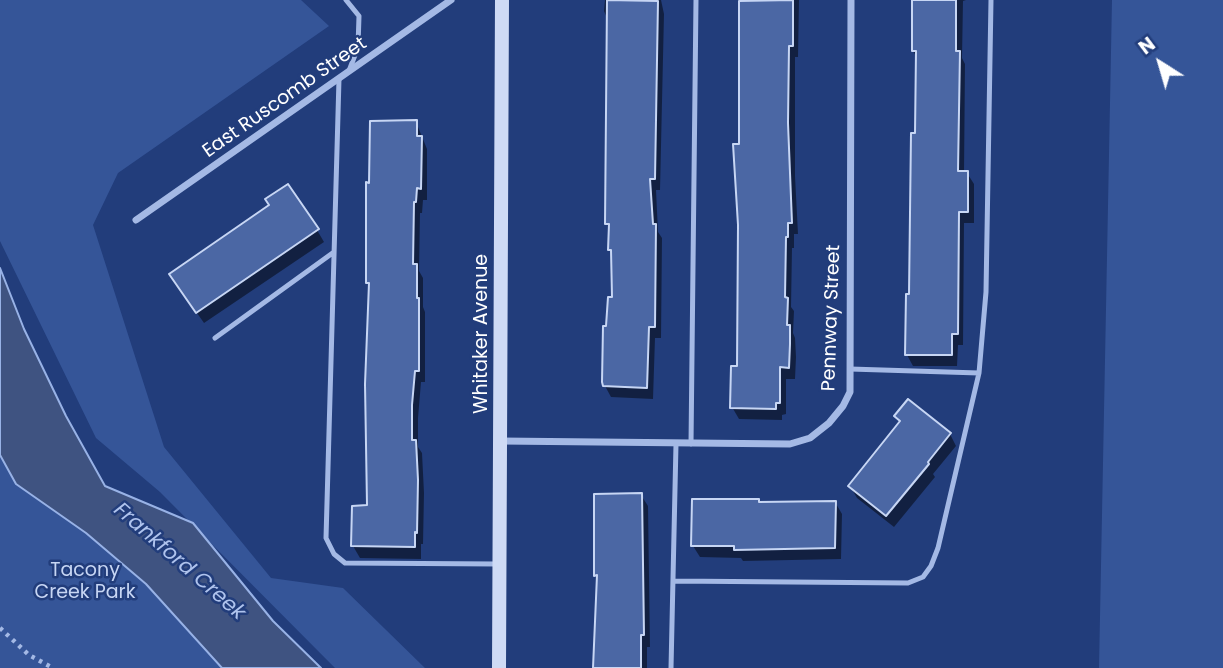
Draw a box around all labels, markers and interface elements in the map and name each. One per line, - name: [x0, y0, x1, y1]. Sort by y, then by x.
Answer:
- north arrow: [1125, 28, 1195, 98]
- text: N: [1133, 31, 1161, 61]
- street label: East Ruscomb Street: [199, 33, 371, 163]
- street label: Pennway Street: [818, 244, 846, 392]
- street label: Whitaker Avenue: [471, 254, 493, 414]
- water label: Frankford Creek: [108, 498, 250, 626]
- park label: Tacony Creek Park: [35, 560, 135, 604]

